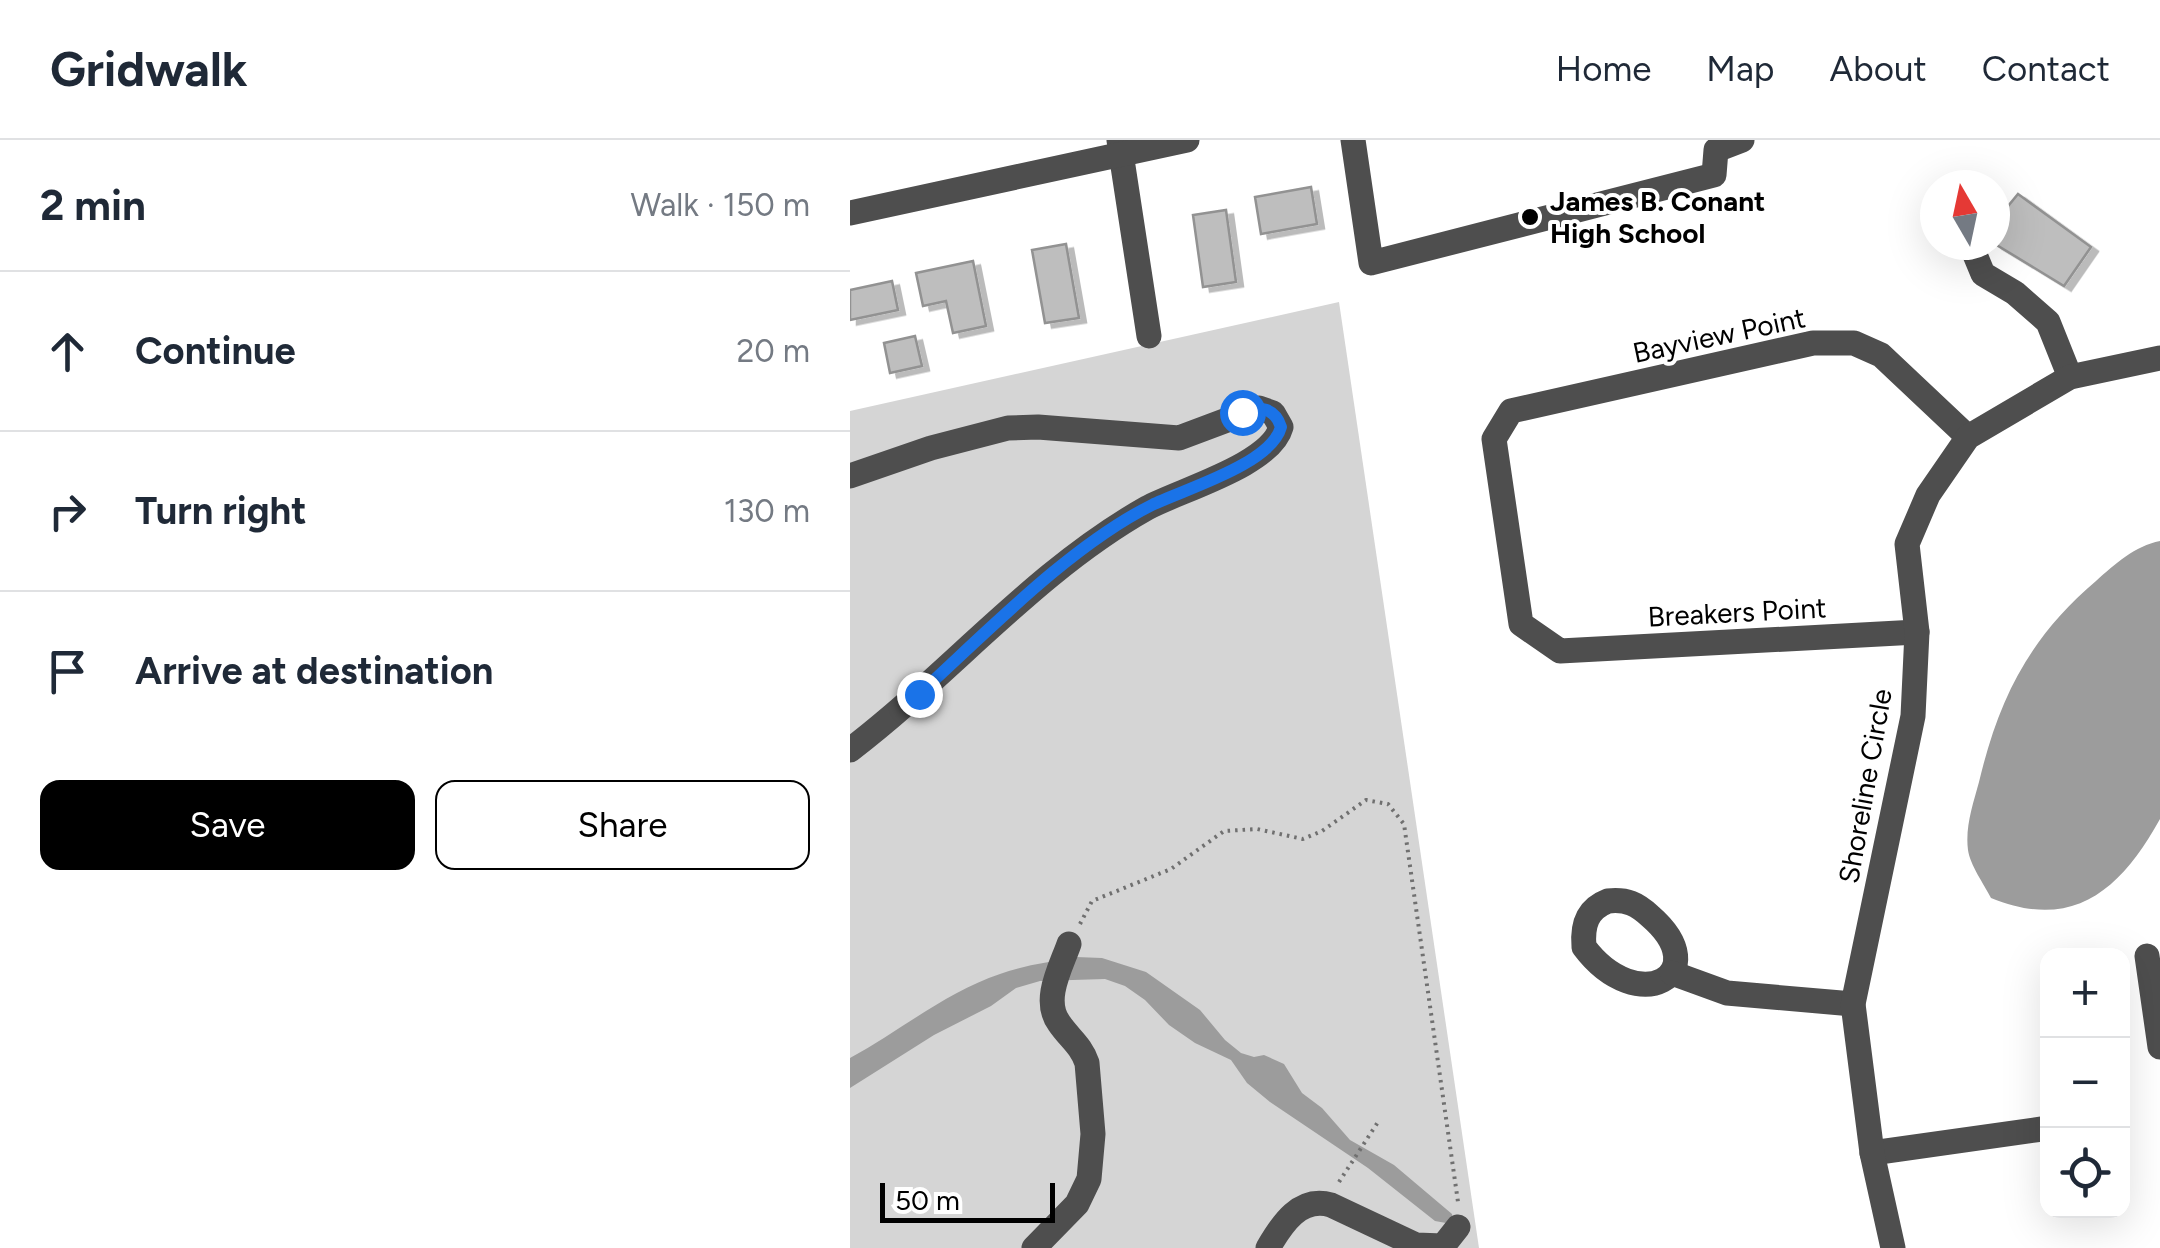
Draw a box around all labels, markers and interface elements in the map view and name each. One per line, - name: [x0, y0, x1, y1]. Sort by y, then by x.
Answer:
- text: Gridwalk: [50, 40, 248, 98]
- text: Home: [1556, 48, 1651, 90]
- text: Map: [1706, 48, 1775, 90]
- text: About: [1830, 48, 1927, 90]
- text: Contact: [1982, 48, 2110, 90]
- north arrow: [1920, 170, 2010, 260]
- text: 2 min: [40, 180, 146, 231]
- place label: James B. Conant High School: [1550, 184, 1765, 250]
- text: Walk · 150 m: [631, 186, 810, 224]
- marker: James B. Conant High School: [1519, 206, 1541, 228]
- street label: Bayview Point: [1630, 300, 1808, 370]
- icon: ahead: [40, 324, 95, 379]
- text: Continue: [135, 328, 296, 374]
- text: 20 m: [736, 332, 810, 370]
- route start: [1220, 390, 1266, 436]
- icon: right: [40, 484, 95, 539]
- text: Turn right: [135, 488, 307, 534]
- text: 130 m: [724, 492, 810, 530]
- street label: Breakers Point: [1647, 590, 1827, 634]
- icon: arrive: [40, 644, 95, 699]
- text: Arrive at destination: [135, 648, 493, 694]
- route end: [897, 672, 943, 718]
- street label: Shoreline Circle: [1831, 686, 1899, 886]
- button: Save: [40, 780, 415, 870]
- button: Share: [435, 780, 810, 870]
- map controls: [2040, 948, 2130, 1218]
- button: +: [2040, 948, 2130, 1038]
- button: −: [2040, 1038, 2130, 1128]
- button: locate: [2040, 1128, 2130, 1218]
- scale bar: [880, 1178, 1055, 1222]
- text: 50 m: [895, 1183, 960, 1217]

